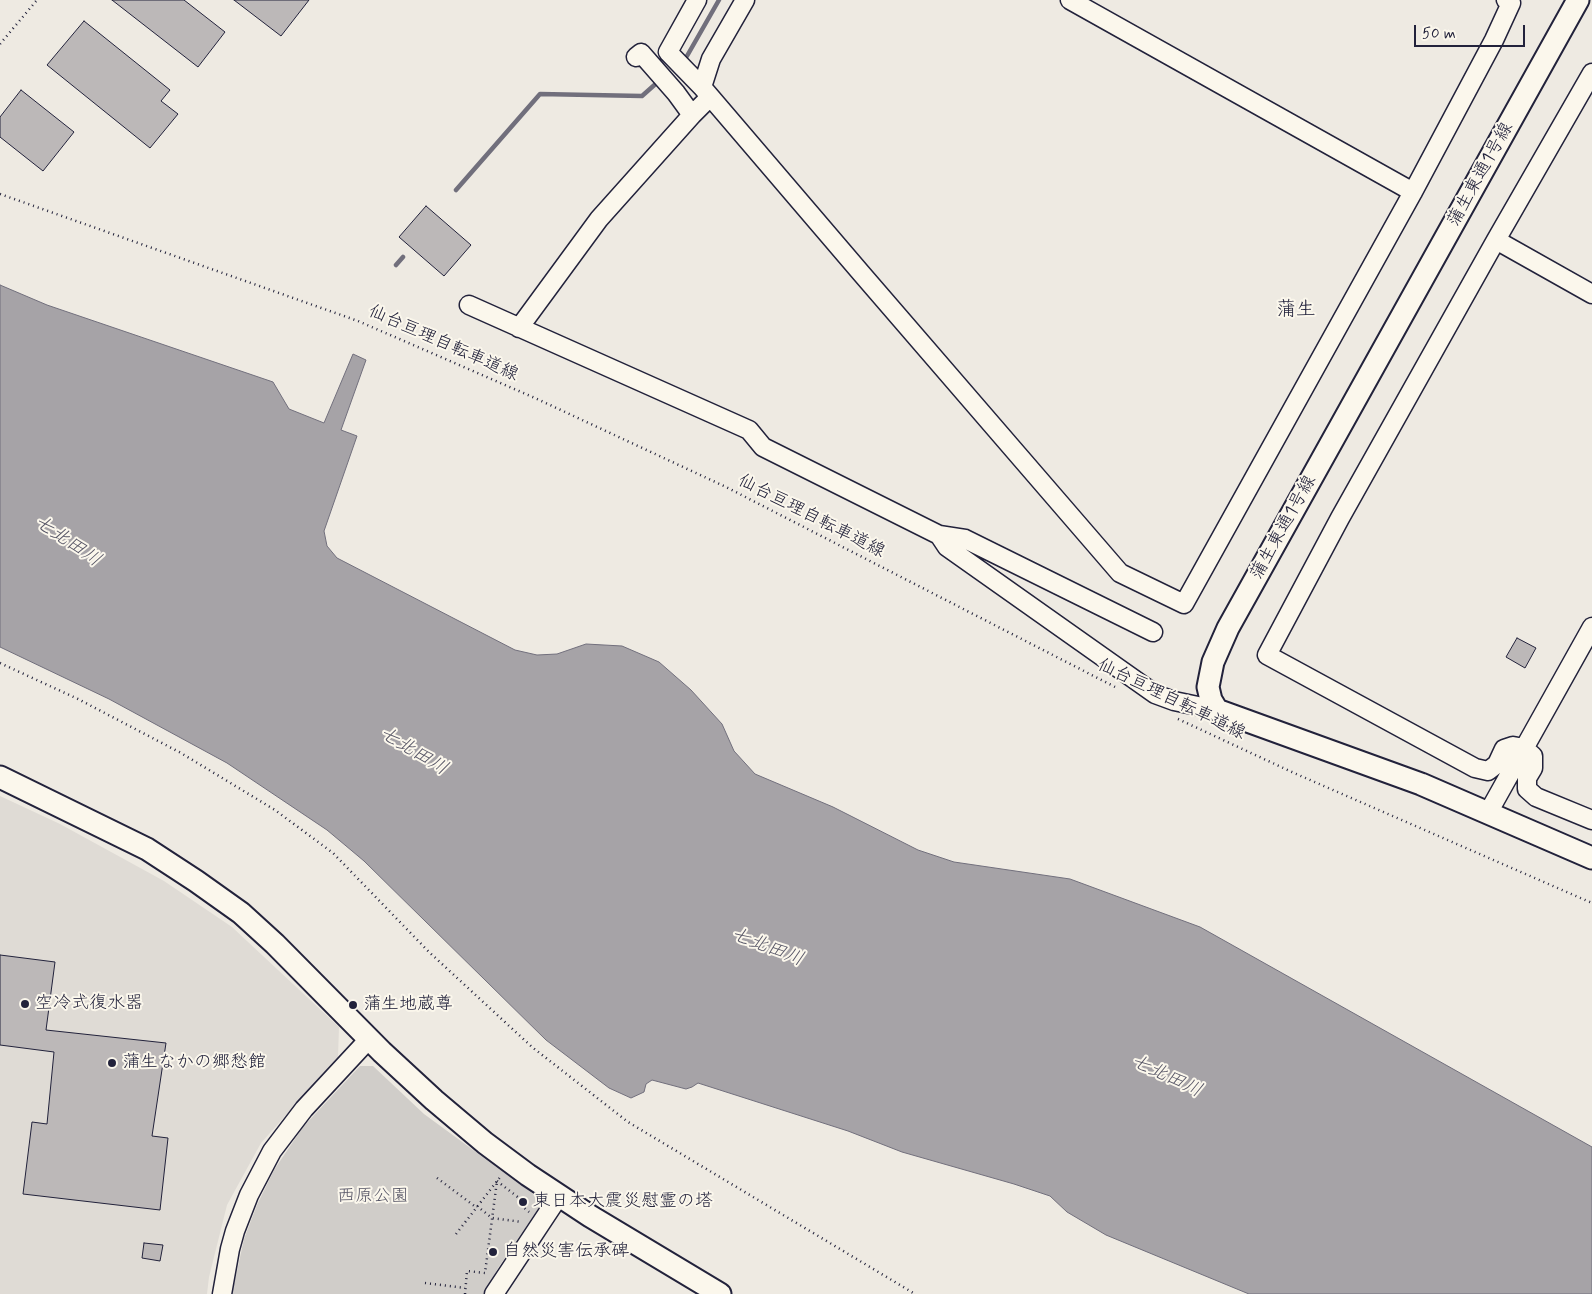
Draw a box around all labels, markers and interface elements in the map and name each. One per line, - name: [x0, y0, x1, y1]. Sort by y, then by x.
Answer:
- scale bar: [1417, 15, 1528, 47]
- text: 50 m: [1422, 24, 1456, 44]
- street label: 蒲生東通1号線: [1443, 119, 1519, 231]
- district label: 蒲生: [1276, 299, 1316, 323]
- street label: 仙台亘理自転車道線: [365, 301, 521, 387]
- street label: 仙台亘理自転車道線: [734, 471, 888, 563]
- street label: 蒲生東通1号線: [1246, 472, 1322, 584]
- water label: 七北田川: [29, 511, 105, 573]
- street label: 仙台亘理自転車道線: [1093, 655, 1249, 745]
- water label: 七北田川: [375, 723, 451, 781]
- water label: 七北田川: [727, 924, 807, 972]
- place label: 空冷式復水器: [35, 993, 143, 1015]
- place label: 蒲生地蔵尊: [363, 994, 453, 1016]
- marker: 空冷式復水器: [19, 998, 31, 1010]
- marker: 蒲生地蔵尊: [347, 999, 359, 1011]
- water label: 七北田川: [1127, 1051, 1205, 1103]
- place label: 蒲生なかの郷愁館: [122, 1052, 266, 1074]
- marker: 蒲生なかの郷愁館: [106, 1057, 118, 1069]
- park label: 西原公園: [337, 1186, 409, 1208]
- place label: 東日本大震災慰霊の塔: [533, 1191, 713, 1213]
- marker: 東日本大震災慰霊の塔: [517, 1196, 529, 1208]
- place label: 自然災害伝承碑: [503, 1241, 629, 1263]
- marker: 自然災害伝承碑: [487, 1246, 499, 1258]

